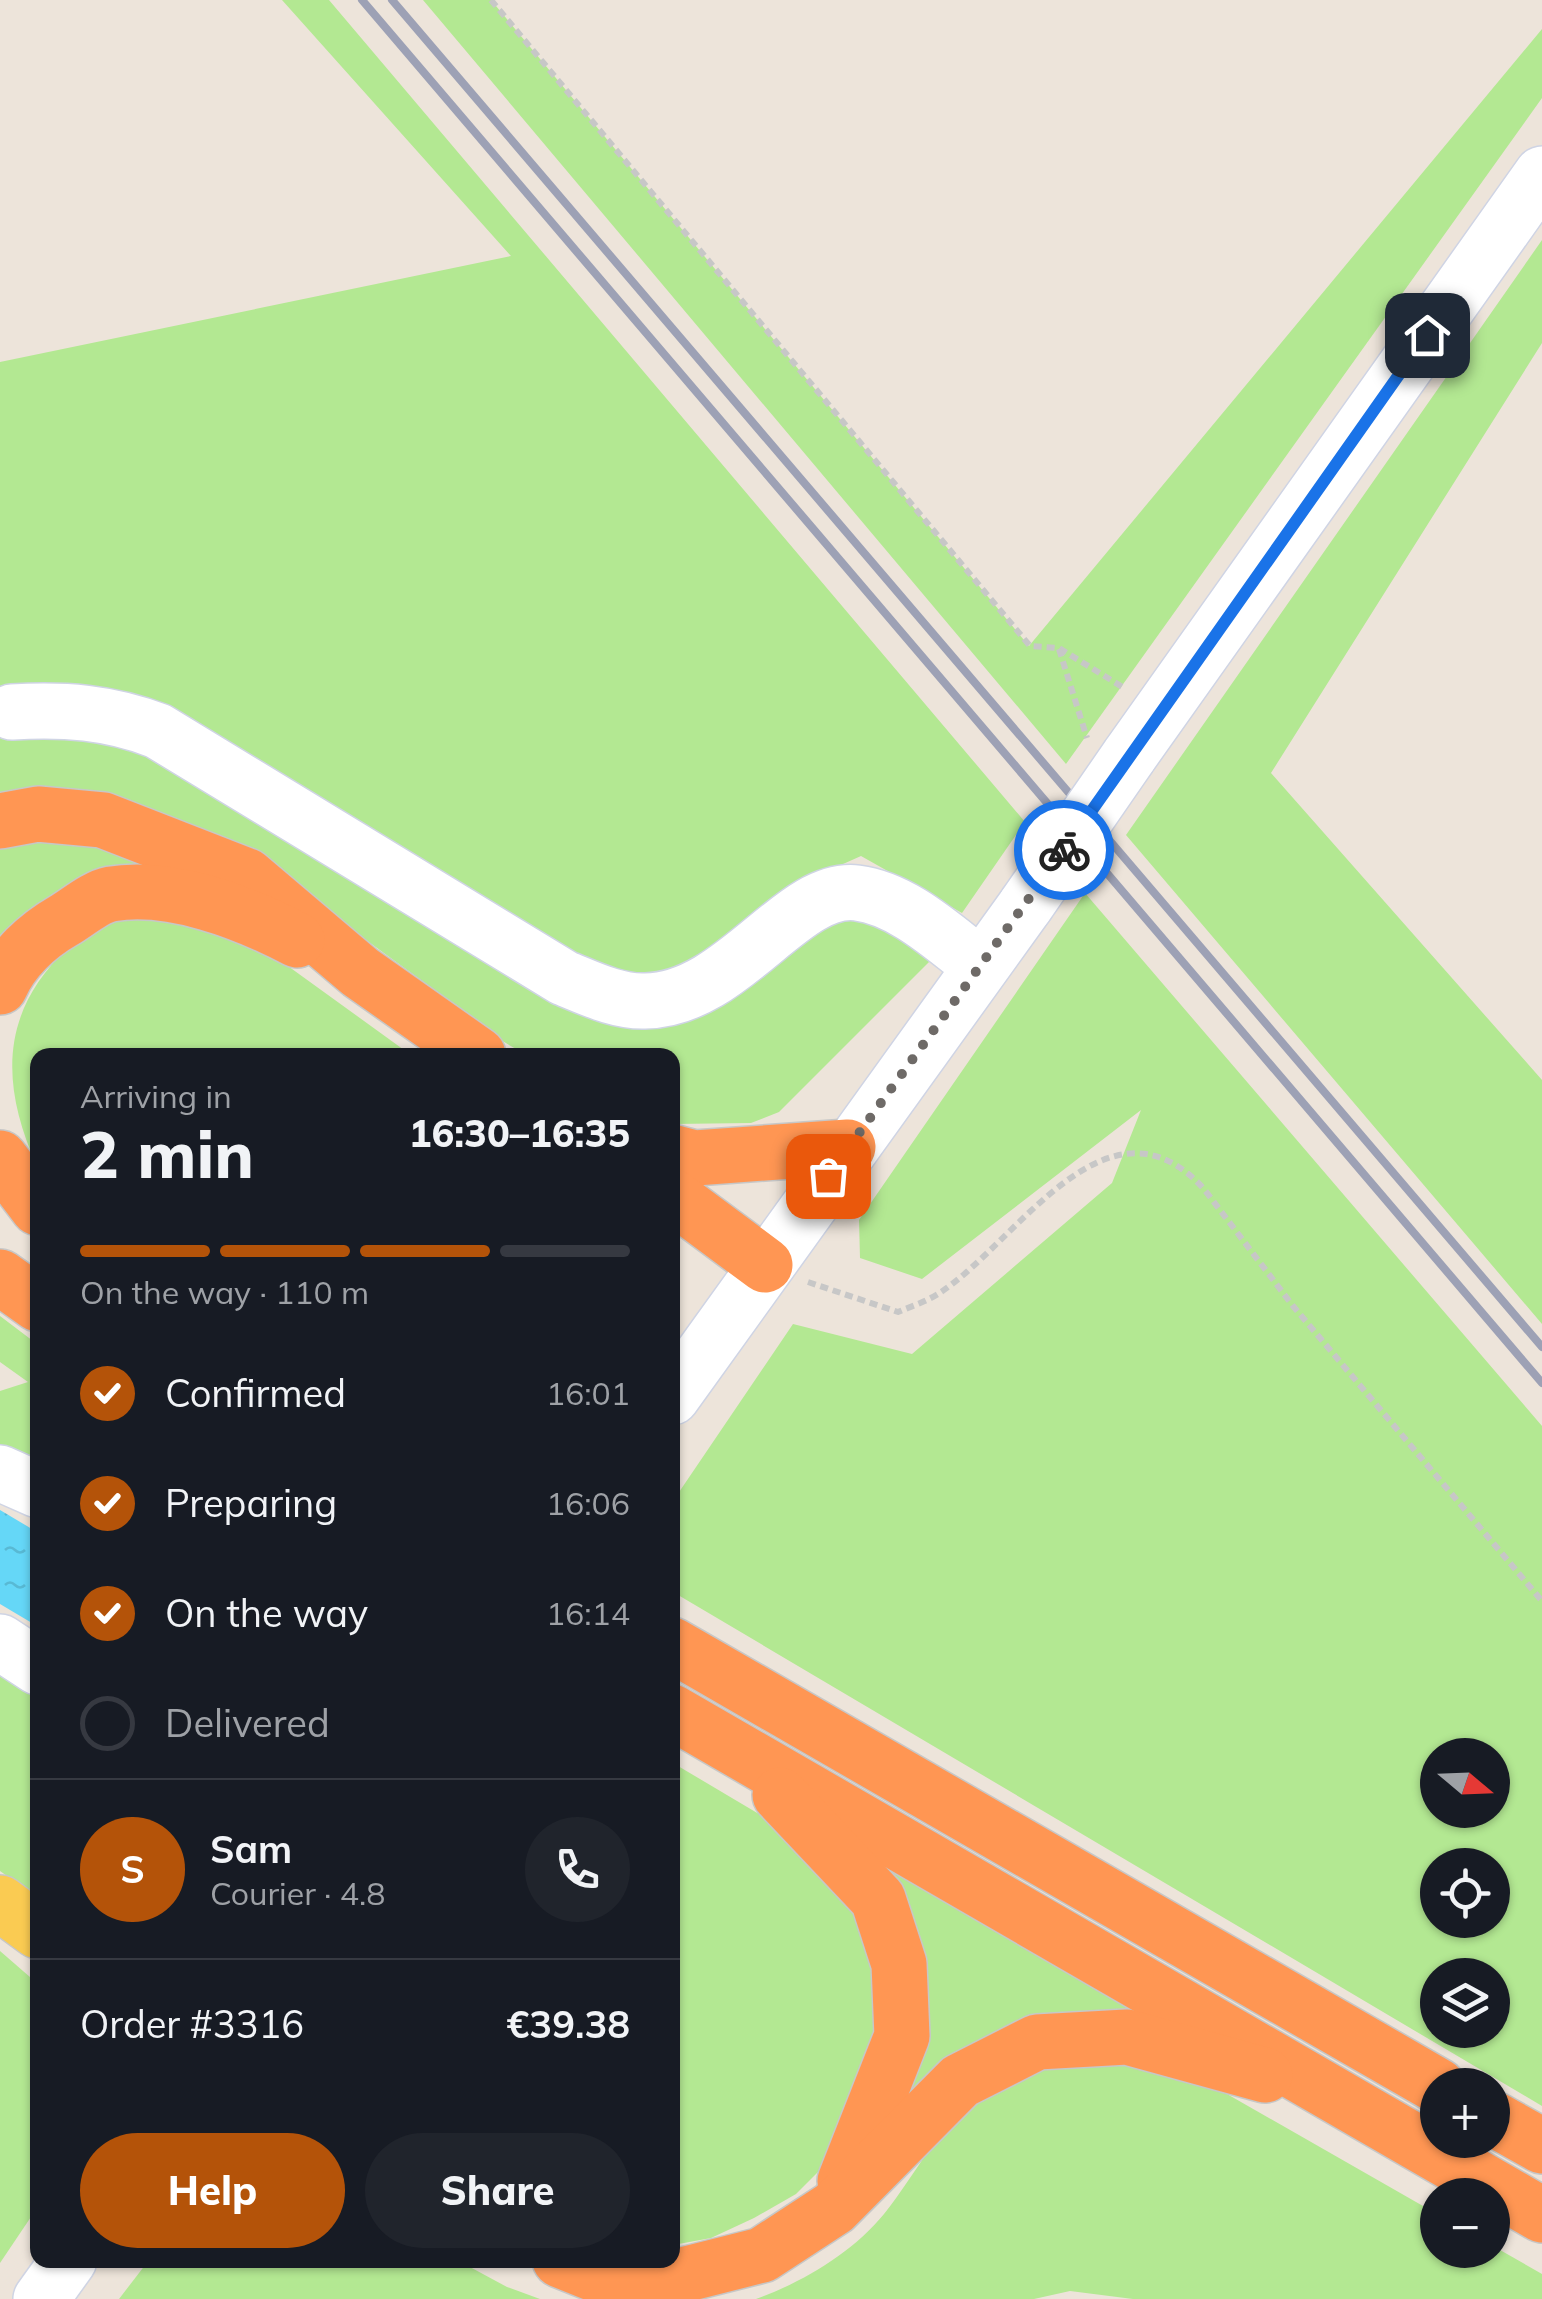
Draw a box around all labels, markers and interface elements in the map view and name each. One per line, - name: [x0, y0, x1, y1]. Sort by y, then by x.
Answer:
- pin: [1385, 293, 1470, 378]
- icon: home: [1400, 308, 1455, 363]
- courier: [1014, 800, 1114, 900]
- icon: bike: [1037, 823, 1092, 878]
- text: Arriving in: [80, 1076, 232, 1116]
- text: 16:30–16:35: [409, 1109, 630, 1157]
- text: 2 min: [80, 1113, 254, 1194]
- pin: [786, 1134, 871, 1219]
- icon: bag: [801, 1149, 856, 1204]
- text: On the way · 110 m: [80, 1272, 369, 1312]
- icon: check: [80, 1366, 135, 1421]
- text: Confirmed: [165, 1369, 346, 1417]
- text: 16:01: [546, 1373, 630, 1413]
- icon: check: [80, 1476, 135, 1531]
- text: Preparing: [165, 1479, 337, 1527]
- text: 16:06: [546, 1483, 630, 1523]
- icon: check: [80, 1586, 135, 1641]
- text: On the way: [165, 1589, 368, 1637]
- text: 16:14: [546, 1593, 630, 1633]
- text: Delivered: [165, 1699, 330, 1747]
- north arrow: [1420, 1738, 1510, 1828]
- map controls: [1420, 1738, 1510, 2268]
- button: phone: [525, 1817, 630, 1922]
- text: Sam: [210, 1825, 292, 1873]
- text: S: [120, 1845, 145, 1893]
- button: locate: [1420, 1848, 1510, 1938]
- text: Courier · 4.8: [210, 1873, 386, 1913]
- button: layers: [1420, 1958, 1510, 2048]
- text: Order #3316: [80, 2000, 304, 2048]
- text: €39.38: [507, 2000, 630, 2048]
- button: +: [1420, 2068, 1510, 2158]
- button: Help: [80, 2133, 345, 2248]
- button: Share: [365, 2133, 630, 2248]
- button: −: [1420, 2178, 1510, 2268]

